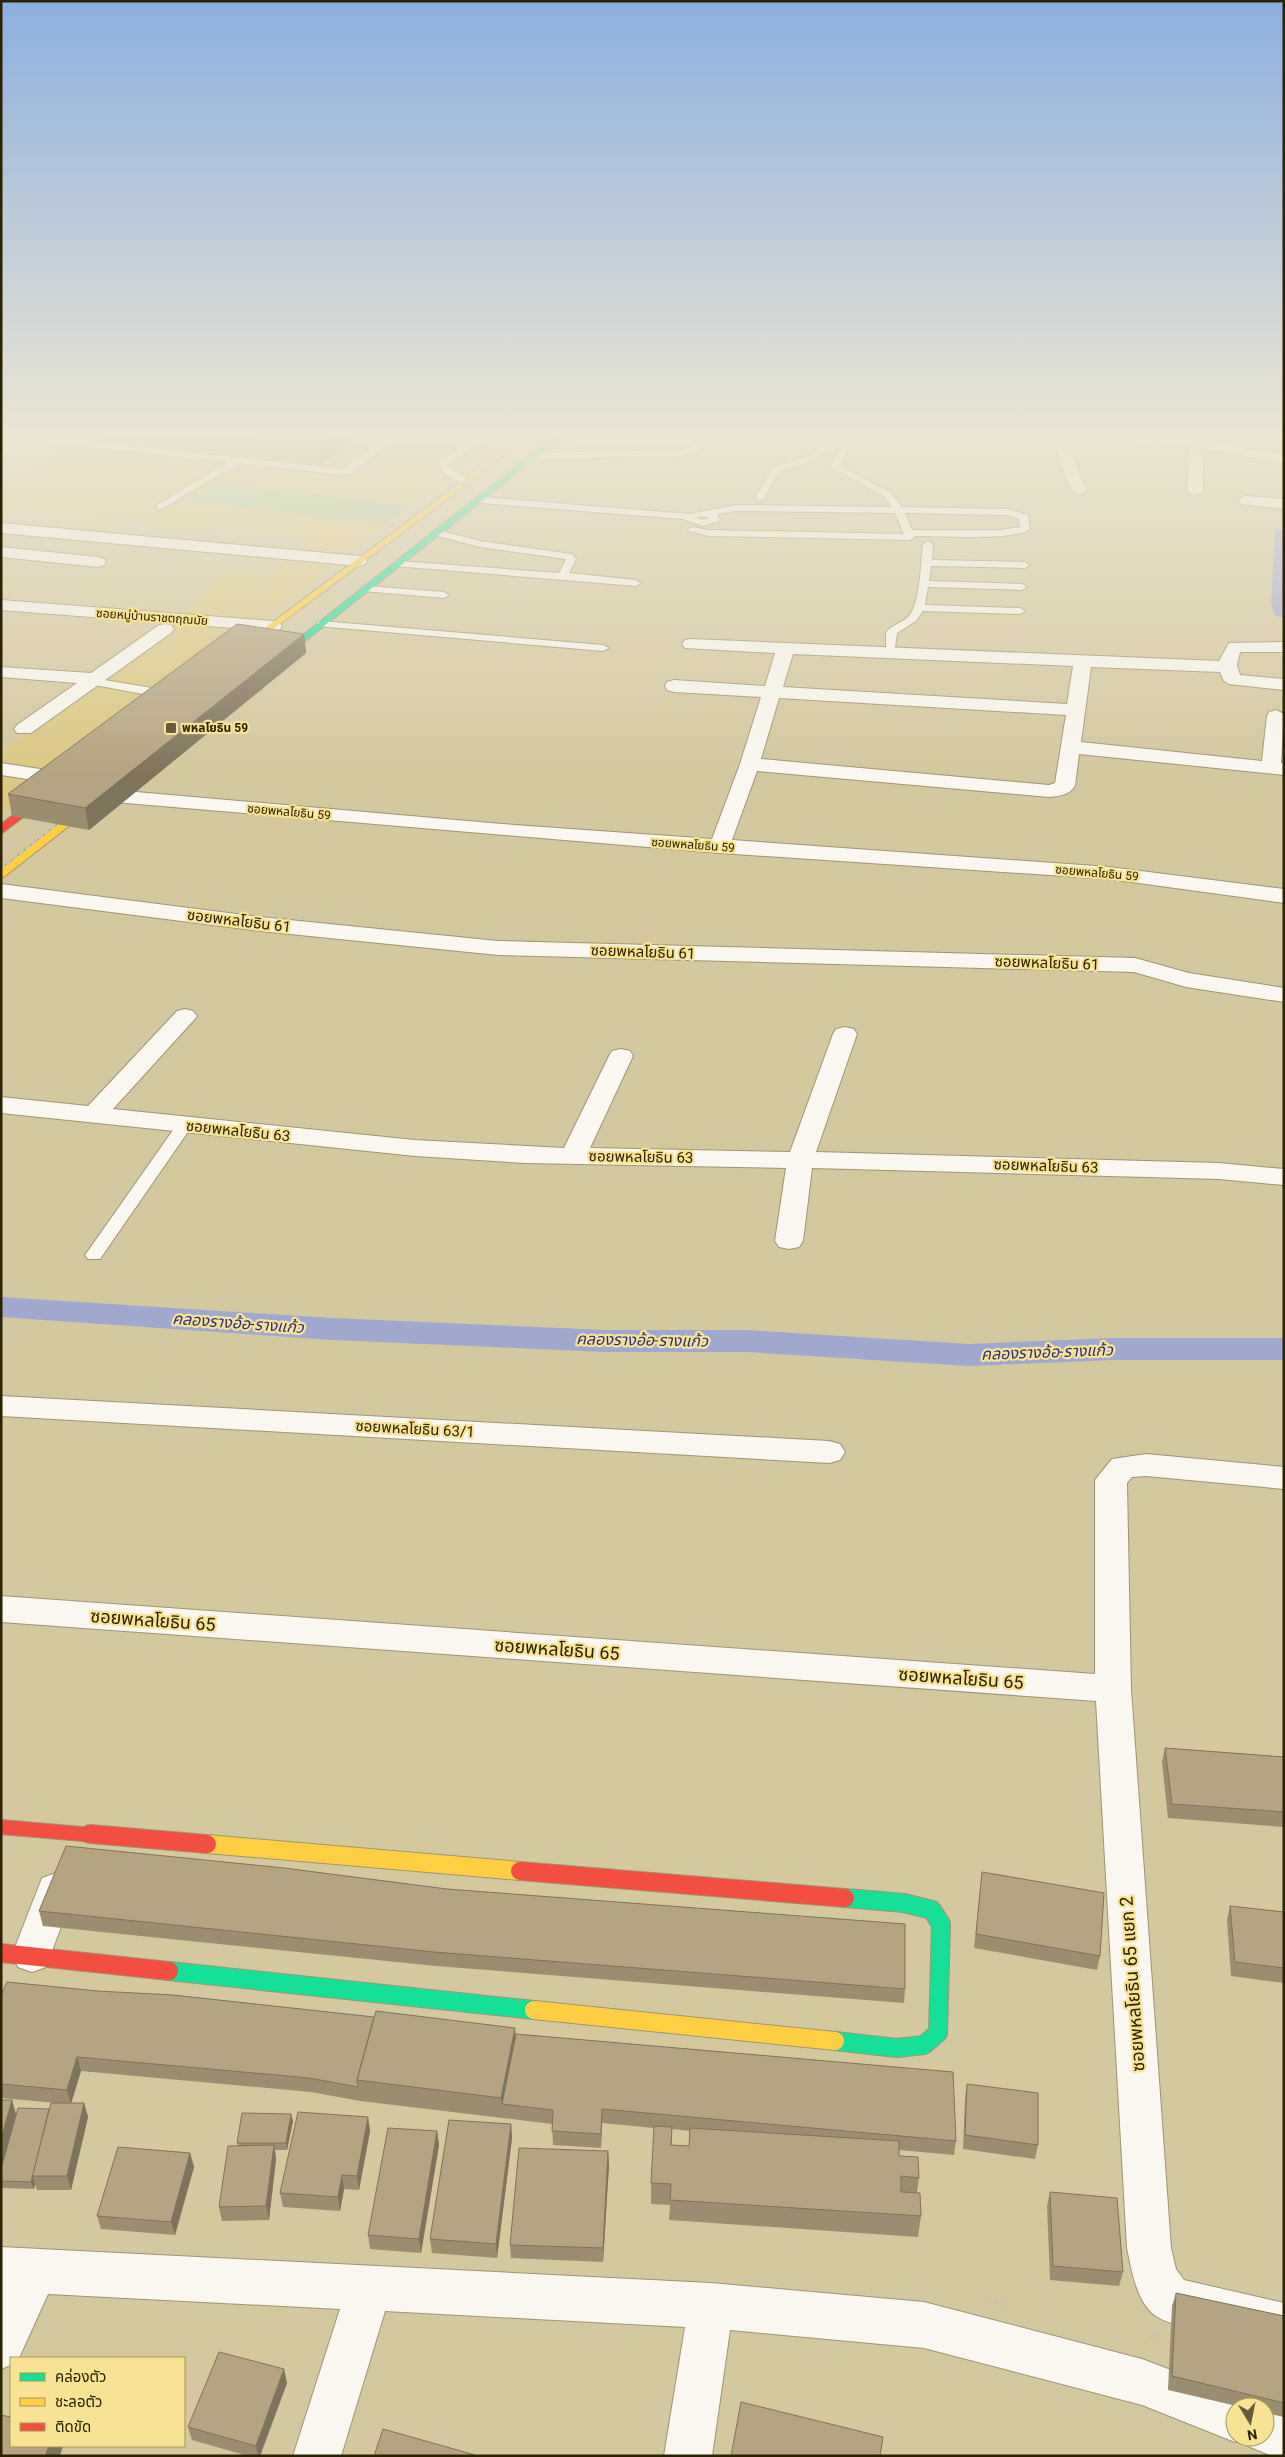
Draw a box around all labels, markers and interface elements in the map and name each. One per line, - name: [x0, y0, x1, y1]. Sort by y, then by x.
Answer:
- street label: ซอยหมู่บ้านราชตฤณมัย: [96, 606, 208, 628]
- marker: พหลโยธิน 59: [164, 721, 178, 735]
- place label: พหลโยธิน 59: [182, 721, 248, 735]
- street label: ซอยพหลโยธิน 59: [247, 801, 331, 823]
- street label: ซอยพหลโยธิน 59: [651, 835, 735, 855]
- street label: ซอยพหลโยธิน 59: [1055, 862, 1139, 884]
- street label: ซอยพหลโยธิน 61: [186, 906, 292, 936]
- street label: ซอยพหลโยธิน 61: [590, 941, 696, 963]
- street label: ซอยพหลโยธิน 61: [994, 952, 1100, 974]
- street label: ซอยพหลโยธิน 63: [185, 1117, 291, 1145]
- street label: ซอยพหลโยธิน 63: [589, 1147, 693, 1167]
- street label: ซอยพหลโยธิน 63: [993, 1155, 1099, 1177]
- water label: คลองรางอ้อ-รางแก้ว: [172, 1309, 305, 1337]
- water label: คลองรางอ้อ-รางแก้ว: [576, 1329, 709, 1351]
- water label: คลองรางอ้อ-รางแก้ว: [981, 1340, 1114, 1364]
- street label: ซอยพหลโยธิน 63/1: [355, 1417, 475, 1441]
- street label: ซอยพหลโยธิน 65: [90, 1605, 216, 1635]
- street label: ซอยพหลโยธิน 65: [494, 1634, 620, 1664]
- street label: ซอยพหลโยธิน 65: [898, 1663, 1024, 1693]
- street label: ซอยพหลโยธิน 65 แยก 2: [1115, 1896, 1149, 2072]
- legend: [10, 2357, 185, 2447]
- text: คล่องตัว: [55, 2368, 106, 2386]
- text: ชะลอตัว: [55, 2393, 102, 2411]
- north arrow: [1225, 2397, 1275, 2447]
- text: ติดขัด: [55, 2418, 91, 2436]
- text: N: [1246, 2426, 1259, 2444]

